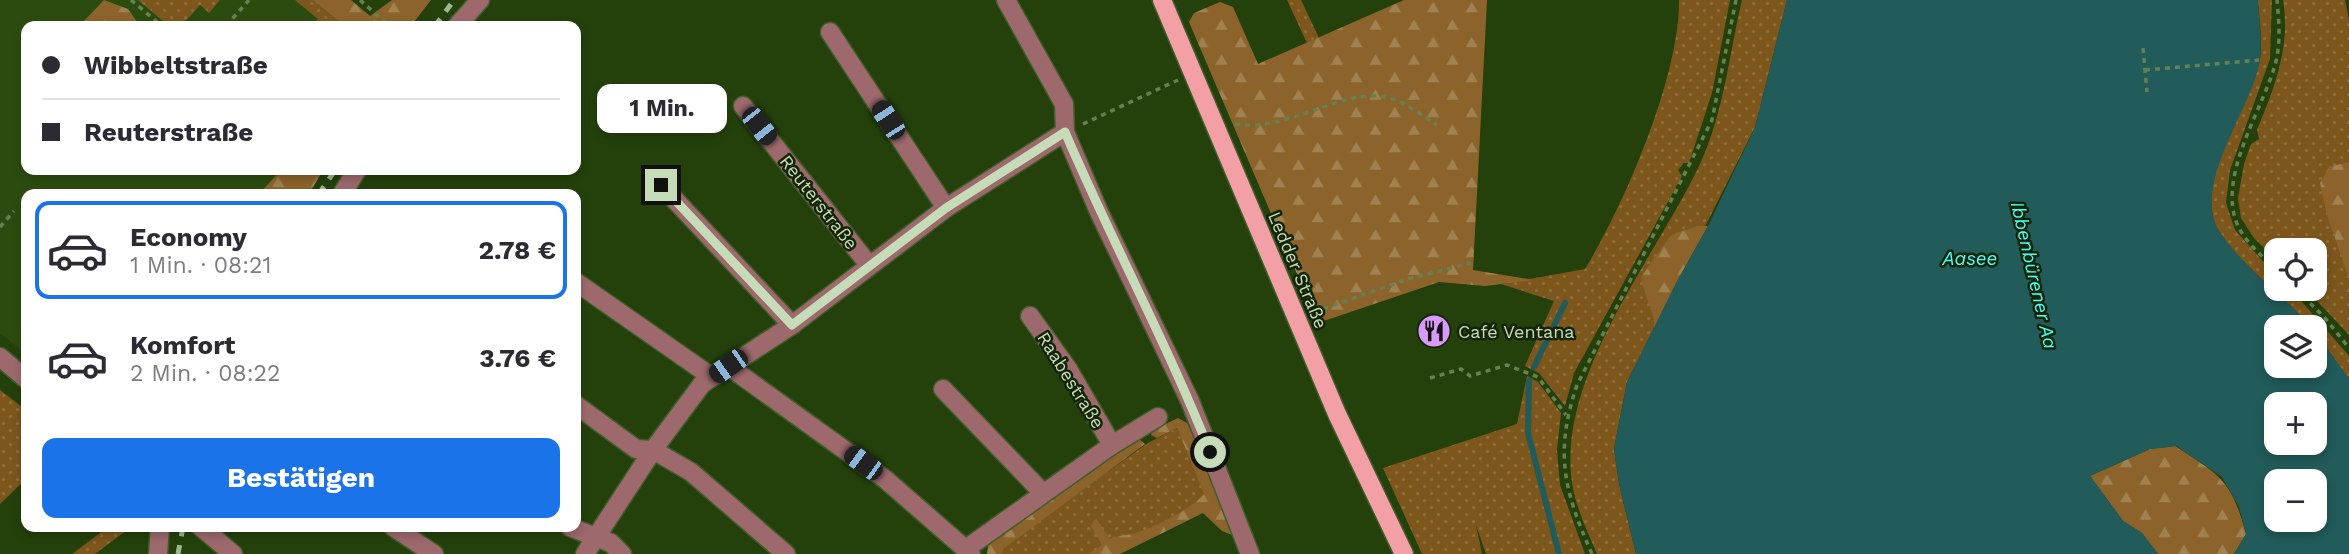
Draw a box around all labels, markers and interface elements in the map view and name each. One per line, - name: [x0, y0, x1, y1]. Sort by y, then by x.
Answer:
- text: Wibbeltstraße: [84, 50, 268, 80]
- callout: 1 Min.: [596, 83, 726, 132]
- text: 1 Min.: [629, 95, 695, 122]
- car: [868, 97, 909, 143]
- car: [738, 103, 781, 149]
- text: Reuterstraße: [84, 117, 253, 147]
- street label: Reuterstraße: [776, 151, 862, 253]
- route end: [645, 169, 677, 201]
- water label: Ibbenbürener Aa: [2006, 199, 2062, 351]
- street label: Ledder Straße: [1264, 208, 1332, 332]
- icon: car: [46, 219, 109, 282]
- text: Economy: [130, 222, 247, 252]
- text: 2.78 €: [479, 235, 556, 265]
- map controls: [2264, 238, 2327, 532]
- button: locate: [2264, 238, 2327, 301]
- water label: Aasee: [1942, 247, 1997, 270]
- text: 1 Min. · 08:21: [130, 252, 271, 279]
- restaurant icon: Café Ventana: [1415, 312, 1453, 350]
- button: layers: [2264, 315, 2327, 378]
- place label: Café Ventana: [1458, 321, 1574, 342]
- icon: car: [46, 327, 109, 390]
- street label: Raabestraße: [1033, 328, 1109, 432]
- text: Komfort: [130, 330, 235, 360]
- text: 3.76 €: [479, 343, 556, 373]
- car: [705, 345, 752, 387]
- text: 2 Min. · 08:22: [130, 360, 280, 387]
- button: +: [2264, 392, 2327, 455]
- route start: [1194, 436, 1226, 468]
- button: Bestätigen: [42, 438, 560, 518]
- car: [840, 442, 887, 484]
- button: −: [2264, 469, 2327, 532]

